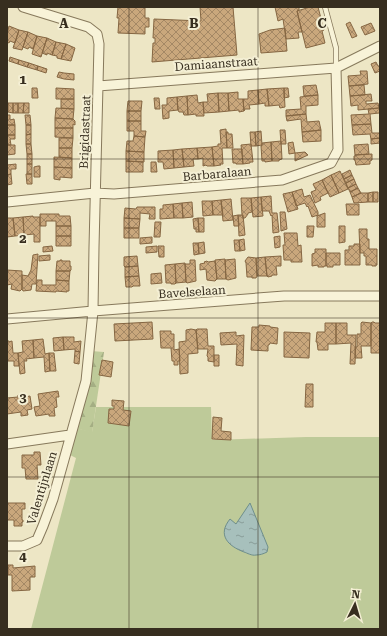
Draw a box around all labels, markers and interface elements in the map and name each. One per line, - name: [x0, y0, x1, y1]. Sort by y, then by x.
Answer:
- text: A: [59, 16, 69, 31]
- text: B: [189, 16, 199, 31]
- text: C: [317, 16, 327, 31]
- street label: Damiaanstraat: [174, 54, 259, 74]
- text: 1: [19, 72, 27, 87]
- street label: Brigidastraat: [77, 94, 93, 169]
- street label: Barbaralaan: [182, 164, 252, 184]
- text: 2: [19, 231, 27, 246]
- street label: Bavelselaan: [158, 283, 226, 301]
- text: 3: [19, 390, 27, 405]
- street label: Valentijnlaan: [24, 449, 60, 526]
- text: 4: [19, 549, 27, 564]
- north arrow: [335, 584, 375, 624]
- text: N: [351, 588, 361, 601]

